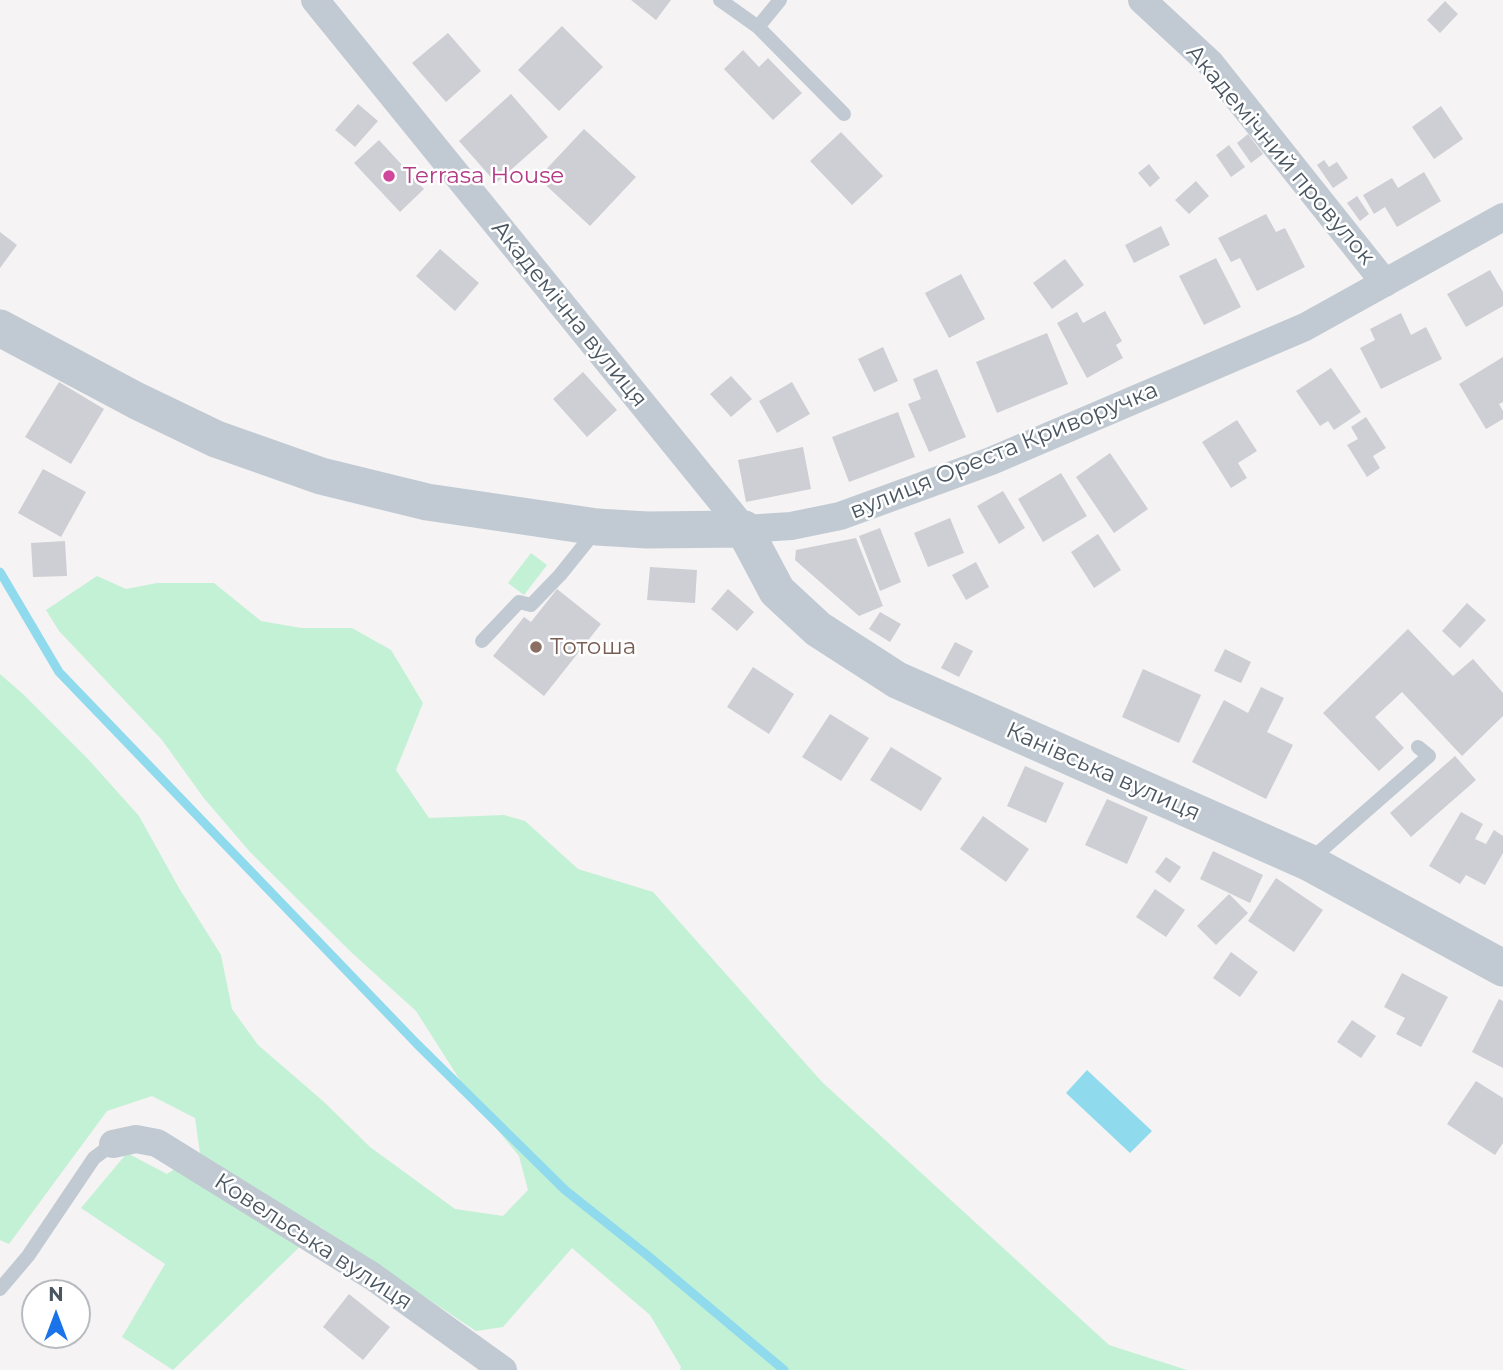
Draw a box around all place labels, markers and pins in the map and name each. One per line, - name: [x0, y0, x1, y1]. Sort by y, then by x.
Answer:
- place label: Terrasa House: [403, 162, 564, 190]
- marker: Terrasa House: [381, 168, 397, 184]
- place label: Тотоша: [550, 633, 636, 661]
- marker: Тотоша: [528, 639, 544, 655]

